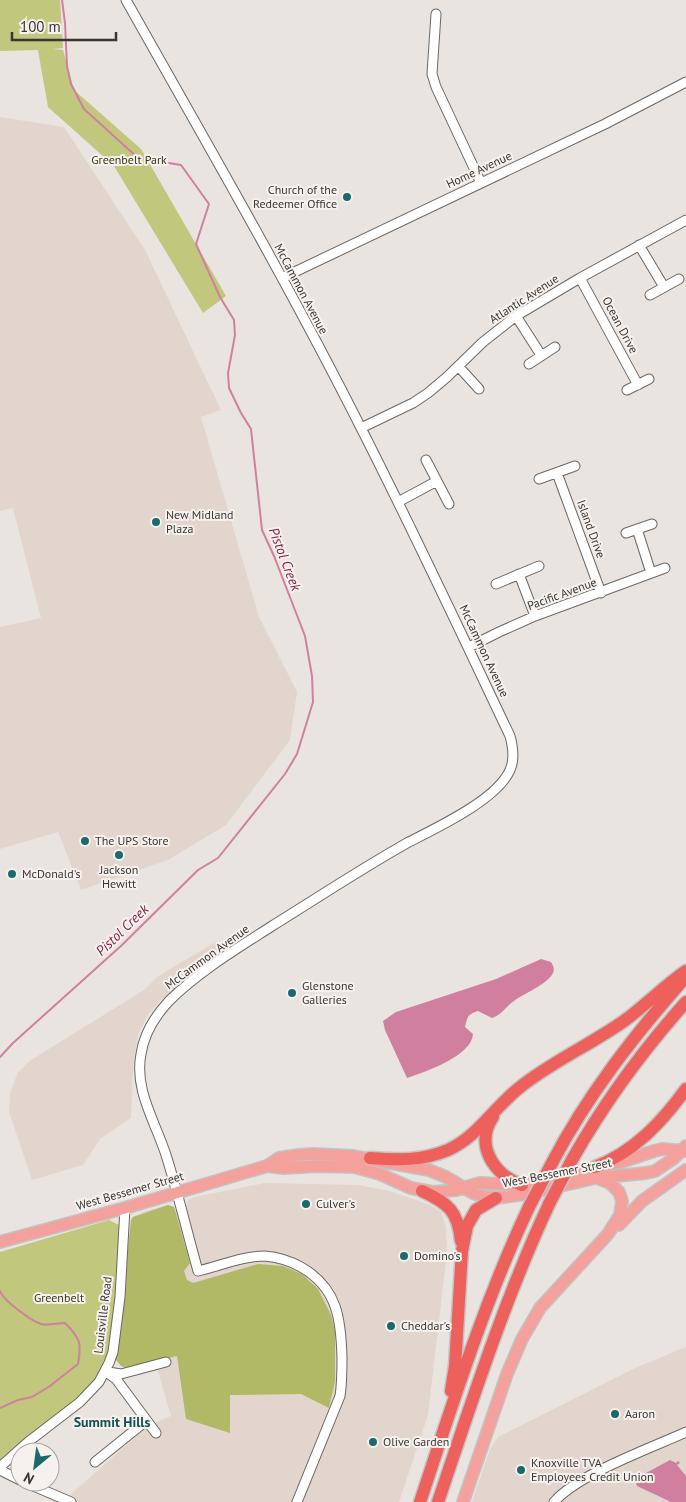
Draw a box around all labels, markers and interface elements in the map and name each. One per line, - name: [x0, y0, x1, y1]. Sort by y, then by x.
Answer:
- scale bar: [12, 10, 116, 42]
- text: 100 m: [20, 17, 61, 36]
- street label: Home Avenue: [444, 148, 514, 191]
- park label: Greenbelt Park: [91, 152, 167, 167]
- place label: Church of the Redeemer Office: [253, 182, 337, 211]
- marker: Church of the Redeemer Office: [341, 191, 353, 203]
- street label: McCammon Avenue: [271, 241, 332, 337]
- street label: Atlantic Avenue: [486, 271, 561, 327]
- street label: Ocean Drive: [599, 294, 642, 356]
- street label: Island Drive: [574, 498, 609, 560]
- place label: New Midland Plaza: [166, 507, 233, 536]
- marker: New Midland Plaza: [150, 516, 162, 528]
- water label: Pistol Creek: [265, 525, 306, 594]
- street label: Pacific Avenue: [525, 574, 599, 613]
- street label: McCammon Avenue: [456, 602, 512, 699]
- place label: The UPS Store: [95, 833, 169, 848]
- marker: The UPS Store: [79, 835, 91, 847]
- marker: Jackson Hewitt: [113, 849, 125, 861]
- place label: Jackson Hewitt: [99, 862, 138, 891]
- place label: McDonald's: [22, 866, 81, 881]
- marker: McDonald's: [6, 868, 18, 880]
- water label: Pistol Creek: [92, 900, 153, 960]
- street label: McCammon Avenue: [162, 921, 252, 992]
- place label: Glenstone Galleries: [302, 978, 354, 1007]
- marker: Glenstone Galleries: [286, 987, 298, 999]
- street label: West Bessemer Street: [501, 1155, 613, 1190]
- street label: West Bessemer Street: [74, 1168, 185, 1213]
- place label: Culver's: [316, 1196, 355, 1211]
- marker: Culver's: [300, 1198, 312, 1210]
- place label: Domino's: [414, 1248, 461, 1263]
- marker: Domino's: [398, 1250, 410, 1262]
- street label: Louisville Road: [90, 1276, 115, 1354]
- park label: Greenbelt: [34, 1290, 84, 1305]
- place label: Cheddar's: [401, 1318, 450, 1333]
- marker: Cheddar's: [385, 1320, 397, 1332]
- place label: Aaron: [625, 1406, 655, 1421]
- marker: Aaron: [609, 1408, 621, 1420]
- district label: Summit Hills: [74, 1413, 150, 1431]
- place label: Olive Garden: [383, 1434, 449, 1449]
- marker: Olive Garden: [367, 1436, 379, 1448]
- north arrow: [10, 1442, 60, 1492]
- place label: Knoxville TVA Employees Credit Union: [531, 1455, 654, 1484]
- marker: Knoxville TVA Employees Credit Union: [515, 1464, 527, 1476]
- text: N: [20, 1468, 37, 1488]

